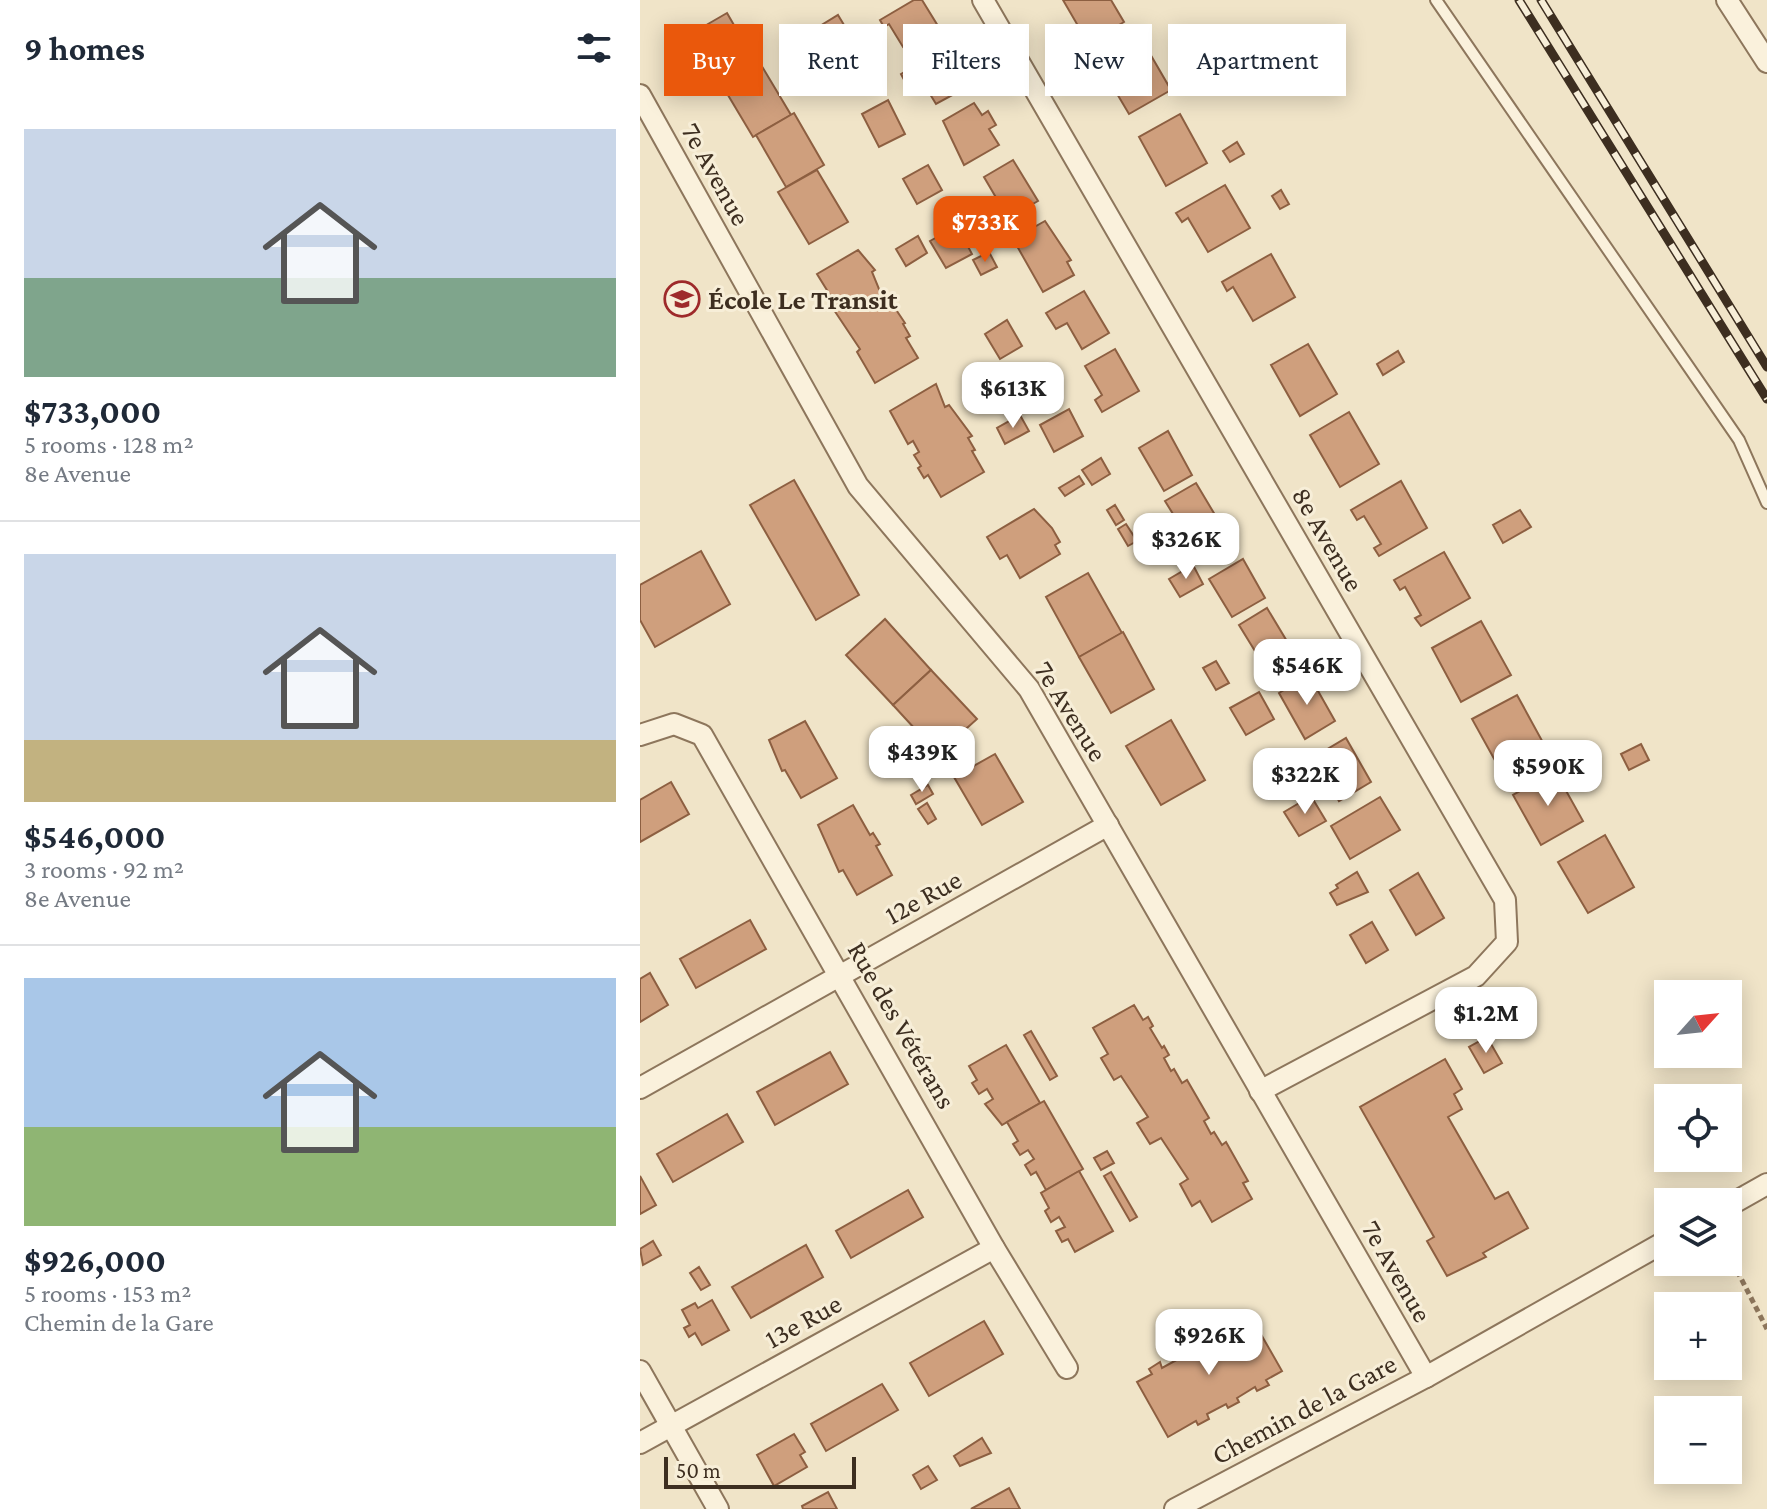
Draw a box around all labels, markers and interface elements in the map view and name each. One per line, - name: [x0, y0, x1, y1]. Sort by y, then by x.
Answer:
- chip: Buy: [664, 24, 763, 96]
- chip: Rent: [779, 24, 887, 96]
- chip: Filters: [903, 24, 1029, 96]
- chip: New: [1045, 24, 1152, 96]
- chip: Apartment: [1168, 24, 1346, 96]
- icon: filters: [572, 26, 616, 70]
- text: 9 homes: [24, 30, 145, 67]
- street label: 7e Avenue: [675, 117, 757, 231]
- icon: home: [248, 181, 392, 325]
- pin: $733K: [929, 196, 1041, 264]
- text: $733K: [951, 207, 1019, 236]
- school or university icon: École Le Transit: [663, 280, 701, 318]
- place label: École Le Transit: [708, 284, 899, 315]
- pin: $613K: [957, 362, 1069, 430]
- text: $613K: [980, 373, 1046, 402]
- text: $733,000: [24, 393, 161, 430]
- text: 5 rooms · 128 m²: [24, 430, 194, 459]
- text: 8e Avenue: [24, 459, 131, 488]
- street label: 8e Avenue: [1286, 481, 1370, 597]
- pin: $326K: [1130, 513, 1242, 581]
- text: $326K: [1151, 524, 1221, 553]
- icon: home: [248, 606, 392, 750]
- pin: $546K: [1251, 639, 1363, 707]
- text: $546K: [1272, 650, 1342, 679]
- street label: 7e Avenue: [1028, 655, 1114, 767]
- pin: $439K: [866, 726, 978, 794]
- text: $439K: [887, 737, 957, 766]
- pin: $590K: [1492, 740, 1604, 808]
- pin: $322K: [1249, 748, 1361, 816]
- text: $590K: [1512, 751, 1584, 780]
- text: $322K: [1271, 759, 1339, 788]
- text: $546,000: [24, 818, 165, 855]
- text: 3 rooms · 92 m²: [24, 855, 184, 884]
- street label: 12e Rue: [879, 863, 967, 931]
- text: 8e Avenue: [24, 884, 131, 913]
- street label: Rue des Vétérans: [842, 936, 962, 1114]
- north arrow: [1654, 980, 1742, 1068]
- map controls: [1654, 980, 1742, 1484]
- pin: $1.2M: [1430, 987, 1542, 1055]
- text: $1.2M: [1453, 998, 1519, 1027]
- icon: home: [248, 1030, 392, 1174]
- button: locate: [1654, 1084, 1742, 1172]
- button: layers: [1654, 1188, 1742, 1276]
- street label: 7e Avenue: [1356, 1215, 1438, 1327]
- text: $926,000: [24, 1242, 166, 1279]
- text: 5 rooms · 153 m²: [24, 1279, 192, 1308]
- street label: 13e Rue: [759, 1287, 847, 1355]
- button: +: [1654, 1292, 1742, 1380]
- text: Chemin de la Gare: [24, 1308, 214, 1337]
- pin: $926K: [1153, 1309, 1265, 1377]
- text: $926K: [1174, 1320, 1244, 1349]
- street label: Chemin de la Gare: [1207, 1347, 1401, 1471]
- button: −: [1654, 1396, 1742, 1484]
- scale bar: [664, 1453, 856, 1489]
- text: 50 m: [676, 1458, 721, 1483]

